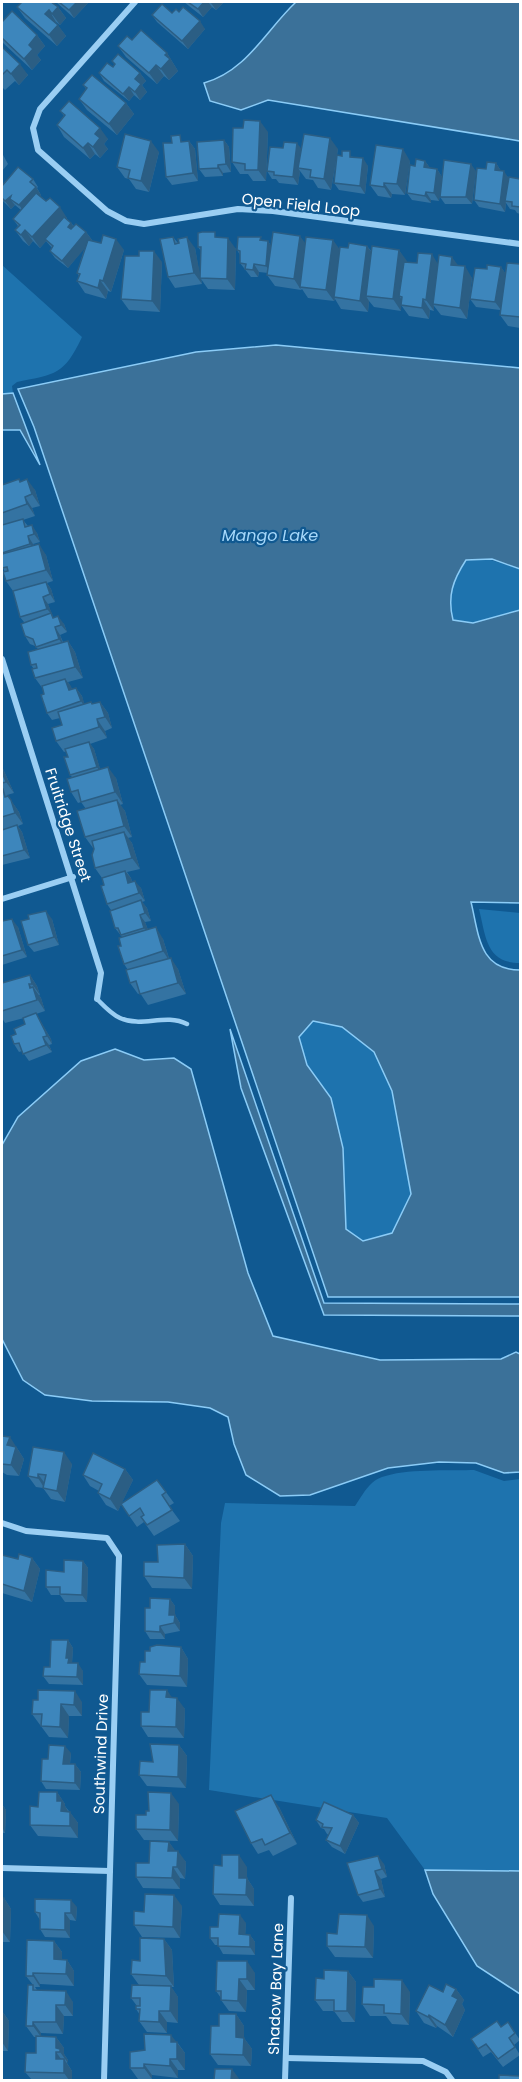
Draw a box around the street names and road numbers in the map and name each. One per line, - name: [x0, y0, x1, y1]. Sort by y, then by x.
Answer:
- street label: Open Field Loop: [241, 188, 361, 221]
- street label: Fruitridge Street: [40, 765, 97, 885]
- street label: Southwind Drive: [88, 1693, 113, 1815]
- street label: Shadow Bay Lane: [263, 1923, 288, 2055]

